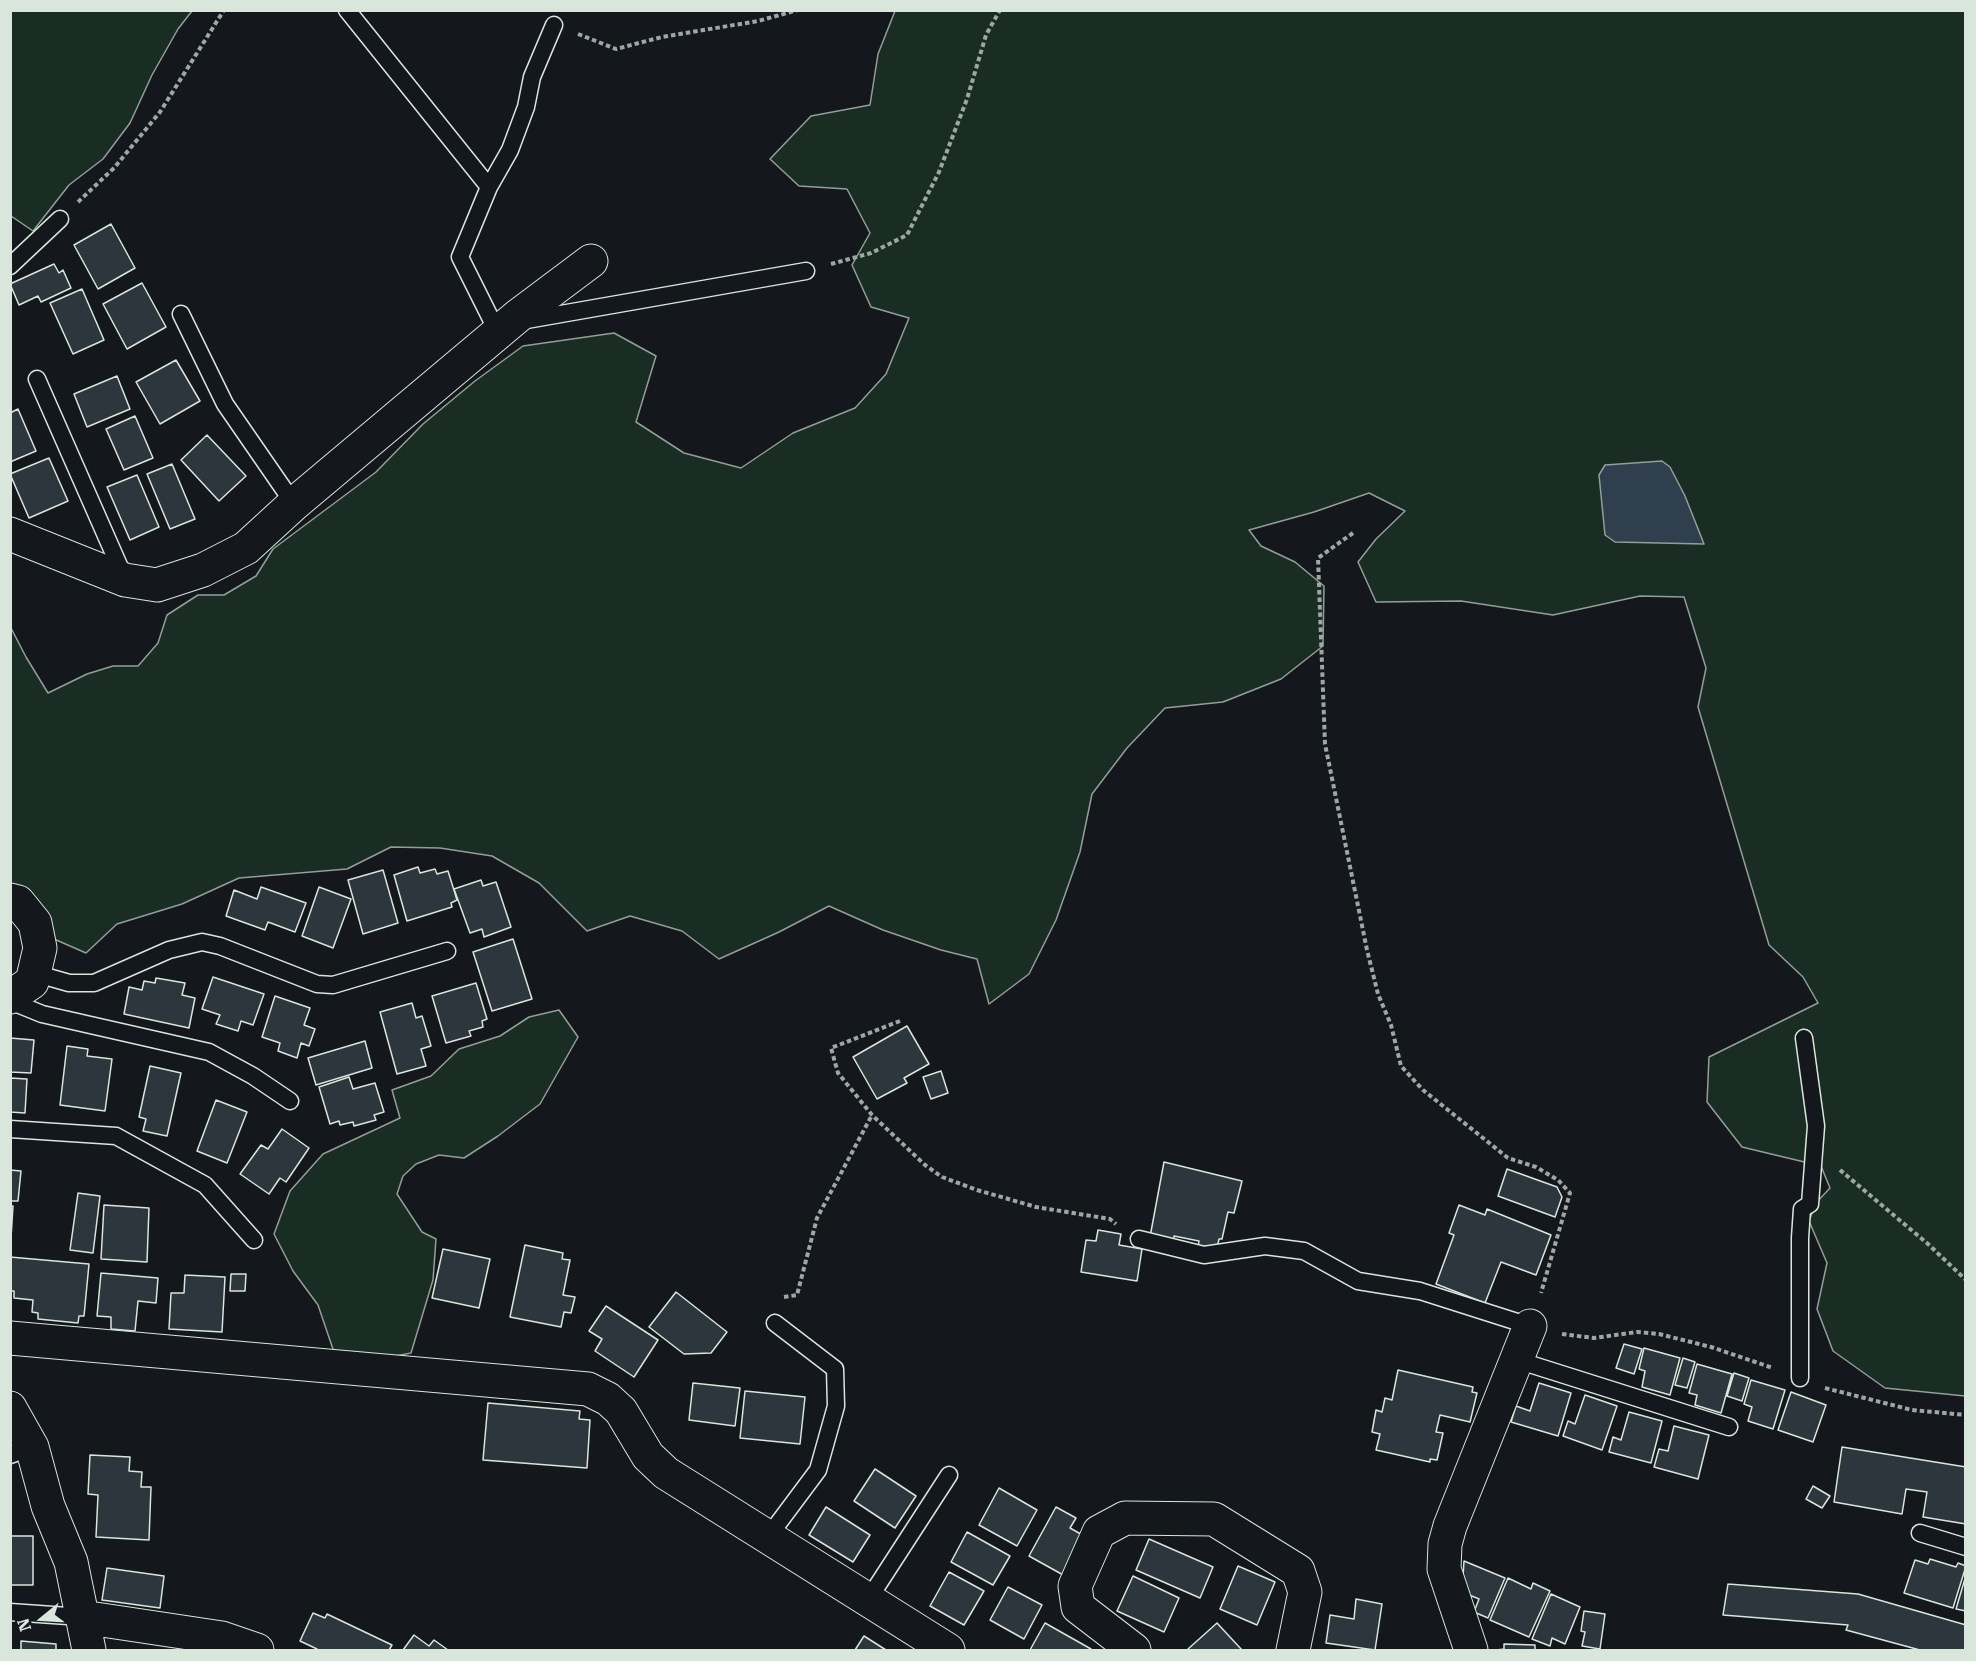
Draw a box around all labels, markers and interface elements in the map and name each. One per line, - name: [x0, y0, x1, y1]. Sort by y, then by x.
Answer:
- north arrow: [12, 1589, 72, 1649]
- text: N: [13, 1616, 35, 1634]

